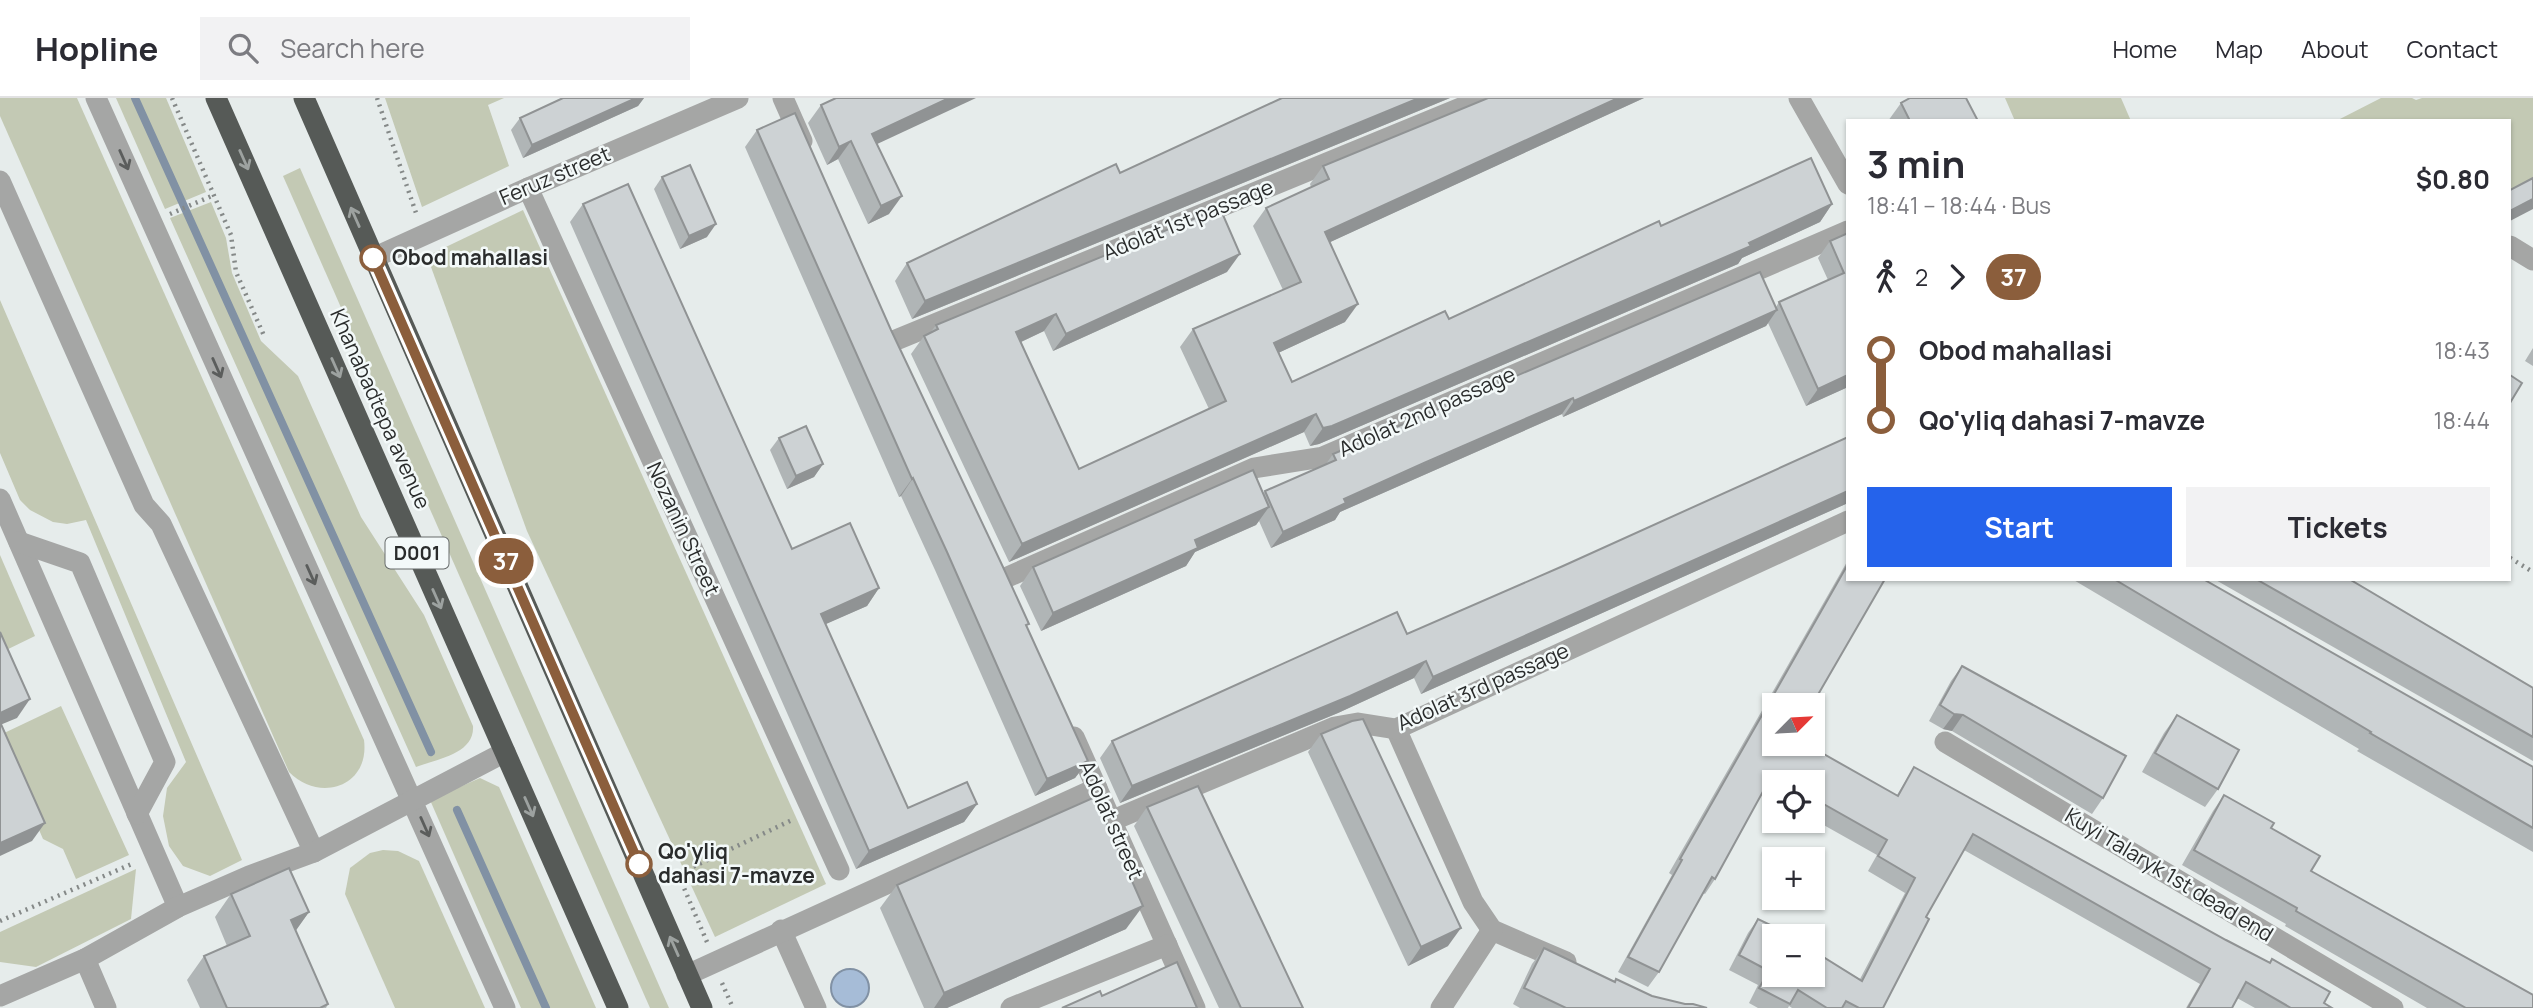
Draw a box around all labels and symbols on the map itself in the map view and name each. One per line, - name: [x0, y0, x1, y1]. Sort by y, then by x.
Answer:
- street label: Feruz street: [495, 139, 614, 211]
- one-way arrow: [118, 149, 131, 171]
- one-way arrow: [238, 149, 251, 171]
- street label: Adolat 1st passage: [1098, 172, 1277, 266]
- one-way arrow: [348, 207, 361, 228]
- place label: Obod mahallasi: [392, 243, 548, 271]
- marker: Obod mahallasi: [360, 245, 386, 271]
- street label: Khanabadtepa avenue: [324, 304, 438, 513]
- one-way arrow: [211, 357, 224, 378]
- one-way arrow: [330, 357, 343, 379]
- street label: Adolat 2nd passage: [1334, 359, 1519, 463]
- street label: Nozanin Street: [641, 457, 727, 600]
- road number: D001: [386, 538, 448, 568]
- line badge: 37: [475, 538, 538, 584]
- one-way arrow: [305, 564, 318, 585]
- one-way arrow: [431, 588, 444, 609]
- street label: Adolat 3rd passage: [1392, 636, 1573, 737]
- north arrow: [1762, 693, 1825, 756]
- street label: Adolat street: [1073, 756, 1151, 883]
- one-way arrow: [523, 796, 536, 817]
- street label: Kuyi Talaryk 1st dead end: [2060, 801, 2279, 947]
- one-way arrow: [419, 816, 432, 837]
- place label: Qo'yliq dahasi 7-mavze: [658, 837, 815, 889]
- marker: Qo'yliq dahasi 7-mavze: [626, 851, 652, 877]
- one-way arrow: [667, 935, 680, 957]

